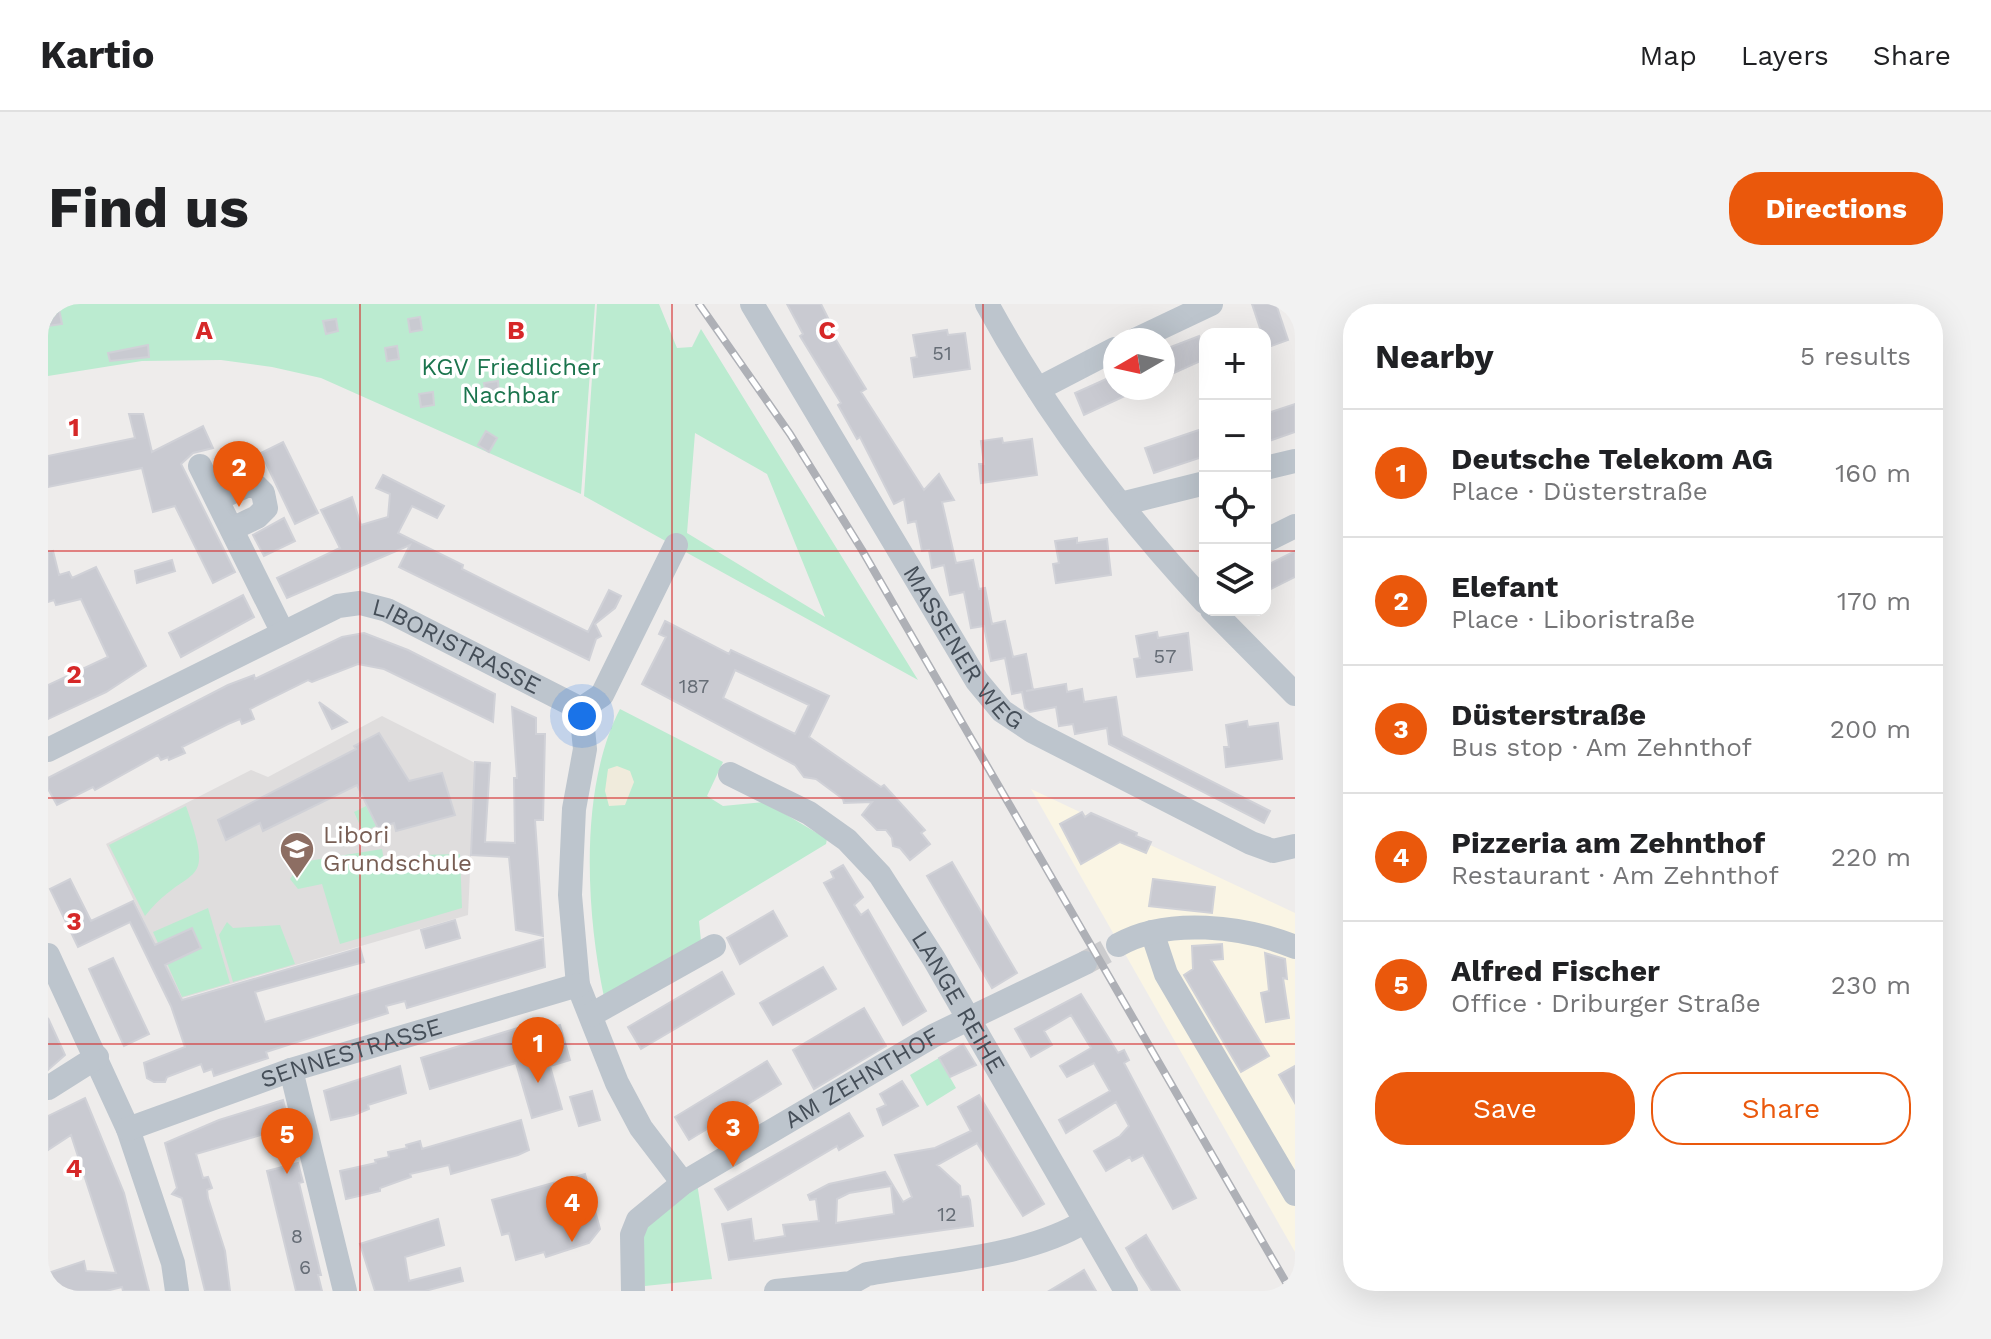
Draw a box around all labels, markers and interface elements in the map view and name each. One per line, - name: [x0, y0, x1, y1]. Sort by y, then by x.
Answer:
- text: Kartio: [40, 33, 154, 77]
- text: Map: [1640, 39, 1697, 72]
- text: Layers: [1741, 39, 1829, 72]
- text: Share: [1873, 39, 1951, 72]
- button: Directions: [1729, 172, 1943, 245]
- text: Find us: [48, 175, 249, 241]
- text: A: [195, 315, 213, 345]
- text: B: [507, 315, 525, 345]
- text: C: [818, 315, 836, 345]
- north arrow: [1103, 328, 1175, 400]
- map controls: [1199, 328, 1271, 616]
- button: +: [1199, 328, 1271, 400]
- text: Nearby: [1375, 336, 1494, 376]
- house number: 51: [932, 341, 952, 365]
- text: 5 results: [1800, 341, 1911, 371]
- park label: KGV Friedlicher Nachbar: [421, 353, 601, 409]
- button: −: [1199, 400, 1271, 472]
- text: 1: [68, 412, 80, 442]
- pin: 2: [213, 441, 265, 507]
- text: Deutsche Telekom AG: [1451, 441, 1773, 476]
- text: 1: [1395, 458, 1407, 488]
- text: 160 m: [1835, 458, 1911, 488]
- button: locate: [1199, 472, 1271, 544]
- text: Place · Düsterstraße: [1451, 476, 1708, 506]
- button: layers: [1199, 544, 1271, 616]
- street label: MASSENER WEG: [897, 560, 1029, 735]
- text: Elefant: [1451, 569, 1558, 604]
- text: 2: [1393, 586, 1409, 616]
- text: 170 m: [1837, 586, 1911, 616]
- street label: LIBORISTRASSE: [370, 593, 545, 700]
- text: Place · Liboristraße: [1451, 604, 1695, 634]
- house number: 57: [1154, 644, 1176, 668]
- text: 2: [66, 659, 82, 689]
- house number: 187: [679, 674, 709, 698]
- your location: [562, 696, 602, 736]
- text: Düsterstraße: [1451, 697, 1646, 732]
- text: 3: [1393, 714, 1409, 744]
- text: 200 m: [1830, 714, 1911, 744]
- text: Bus stop · Am Zehnthof: [1451, 732, 1752, 762]
- place label: Libori Grundschule: [323, 821, 472, 877]
- text: Pizzeria am Zehnthof: [1451, 825, 1765, 860]
- school or university icon: Libori Grundschule: [278, 830, 316, 880]
- text: 4: [1393, 842, 1409, 872]
- text: 220 m: [1831, 842, 1911, 872]
- text: Restaurant · Am Zehnthof: [1451, 860, 1779, 890]
- text: 3: [66, 906, 82, 936]
- street label: LANGE REIHE: [906, 926, 1011, 1078]
- text: Alfred Fischer: [1451, 953, 1660, 988]
- text: 5: [1393, 970, 1409, 1000]
- text: 230 m: [1831, 970, 1911, 1000]
- text: Office · Driburger Straße: [1451, 988, 1761, 1018]
- street label: SENNESTRASSE: [257, 1012, 445, 1094]
- pin: 1: [512, 1017, 564, 1083]
- street label: AM ZEHNTHOF: [779, 1021, 944, 1134]
- button: Save: [1375, 1072, 1635, 1145]
- button: Share: [1651, 1072, 1911, 1145]
- pin: 3: [707, 1101, 759, 1167]
- pin: 5: [261, 1108, 313, 1174]
- text: 4: [66, 1153, 83, 1183]
- pin: 4: [546, 1176, 598, 1242]
- house number: 12: [937, 1202, 957, 1226]
- house number: 8: [291, 1224, 303, 1248]
- house number: 6: [299, 1255, 311, 1279]

